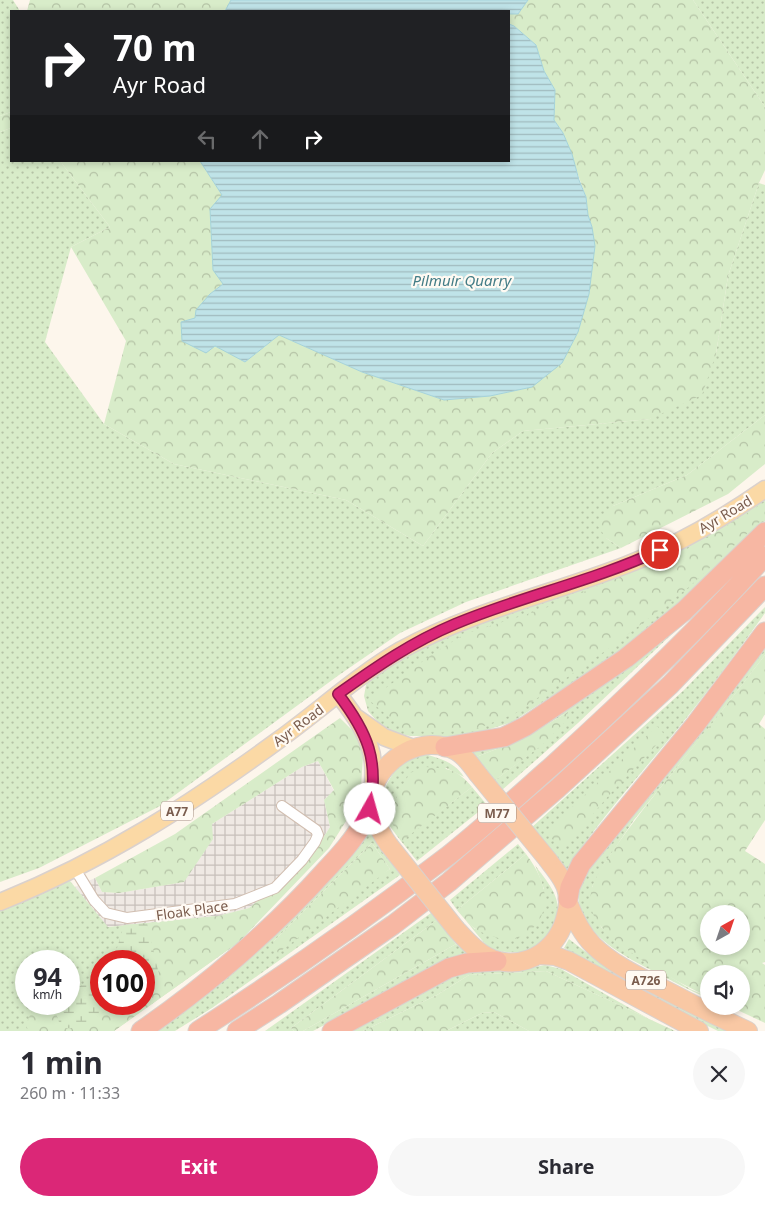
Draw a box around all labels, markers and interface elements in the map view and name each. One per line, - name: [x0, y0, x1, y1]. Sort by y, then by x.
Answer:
- text: 70 m: [113, 24, 196, 71]
- icon: right: [30, 30, 95, 95]
- text: Ayr Road: [113, 69, 206, 99]
- icon: left: [193, 125, 221, 153]
- icon: ahead: [246, 125, 274, 153]
- icon: right: [299, 125, 327, 153]
- water label: Pilmuir Quarry: [413, 270, 512, 290]
- street label: Ayr Road: [695, 491, 755, 537]
- pin: [639, 529, 681, 571]
- icon: arrive: [646, 536, 674, 564]
- street label: Ayr Road: [269, 700, 327, 750]
- position arrow: [343, 782, 395, 834]
- road number: A77: [161, 801, 193, 820]
- road number: M77: [478, 804, 516, 822]
- street label: Floak Place: [155, 896, 230, 924]
- north arrow: [700, 905, 750, 955]
- map controls: [700, 905, 750, 1015]
- speed limit sign: 100: [90, 950, 155, 1015]
- text: 94: [33, 959, 62, 993]
- button: sound: [700, 965, 750, 1015]
- road number: A726: [626, 970, 666, 990]
- text: km/h: [33, 986, 62, 1003]
- text: 1 min: [20, 1042, 103, 1083]
- button: close: [693, 1048, 745, 1100]
- text: 260 m · 11:33: [20, 1082, 120, 1104]
- button: Exit: [20, 1138, 378, 1196]
- button: Share: [388, 1138, 745, 1196]

